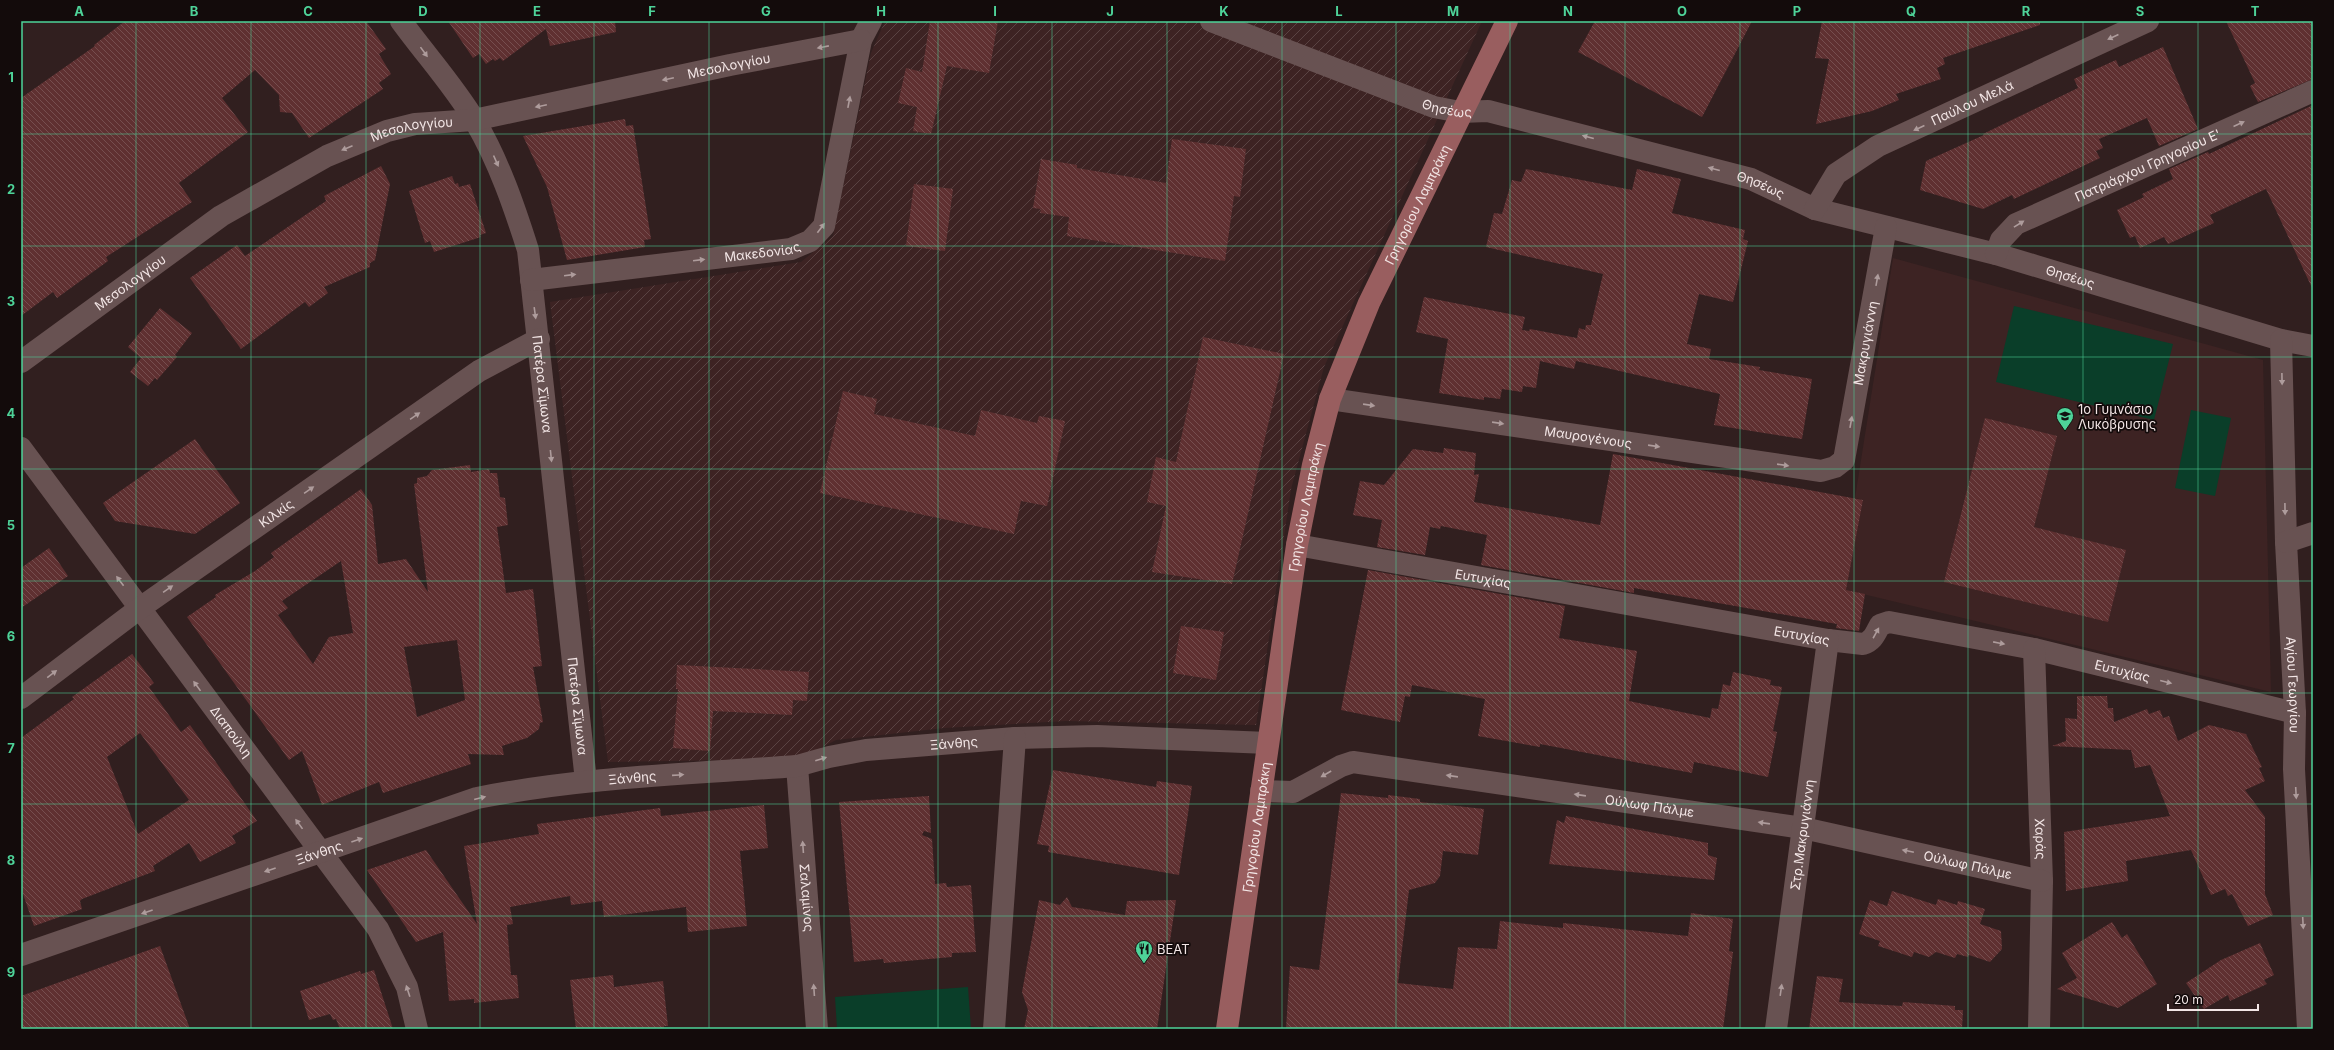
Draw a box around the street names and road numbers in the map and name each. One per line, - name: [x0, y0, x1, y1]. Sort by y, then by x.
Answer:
- street label: Μεσολογγίου: [686, 49, 772, 82]
- street label: Παύλου Μελά: [1928, 76, 2016, 128]
- street label: Θησέως: [1420, 95, 1472, 121]
- street label: Μεσολογγίου: [368, 113, 453, 145]
- street label: Πατριάρχου Γρηγορίου Ε': [2072, 125, 2223, 205]
- street label: Γρηγορίου Λαμπράκη: [1381, 142, 1453, 267]
- street label: Θησέως: [1735, 168, 1787, 202]
- street label: Μακεδονίας: [723, 238, 803, 265]
- street label: Μεσολογγίου: [91, 251, 169, 314]
- street label: Θησέως: [2044, 261, 2097, 291]
- street label: Μακρυγιάννη: [1850, 300, 1881, 387]
- street label: Πατέρα Σϊμωνα: [529, 334, 556, 434]
- street label: Μαυρογένους: [1543, 423, 1633, 451]
- street label: Γρηγορίου Λαμπράκη: [1285, 441, 1327, 573]
- street label: Κιλκίς: [256, 495, 296, 531]
- street label: Ευτυχίας: [1454, 565, 1512, 591]
- street label: Ευτυχίας: [1773, 622, 1831, 648]
- street label: Αγίου Γεωργίου: [2283, 636, 2303, 733]
- street label: Πατέρα Σϊμωνα: [565, 656, 591, 756]
- street label: Ευτυχίας: [2093, 656, 2152, 685]
- street label: Διαπούλη: [207, 703, 256, 760]
- street label: Ξάνθης: [929, 733, 978, 753]
- street label: Γρηγορίου Λαμπράκη: [1239, 761, 1274, 893]
- street label: Ξάνθης: [608, 768, 657, 788]
- street label: Στρ.Μακρυγιάννη: [1787, 778, 1817, 891]
- street label: Ούλωφ Πάλμε: [1604, 791, 1695, 820]
- street label: Χαράς: [2032, 818, 2049, 860]
- street label: Ξάνθης: [294, 837, 344, 868]
- street label: Ούλωφ Πάλμε: [1922, 847, 2014, 882]
- street label: Σαλαμίνος: [796, 863, 818, 932]

